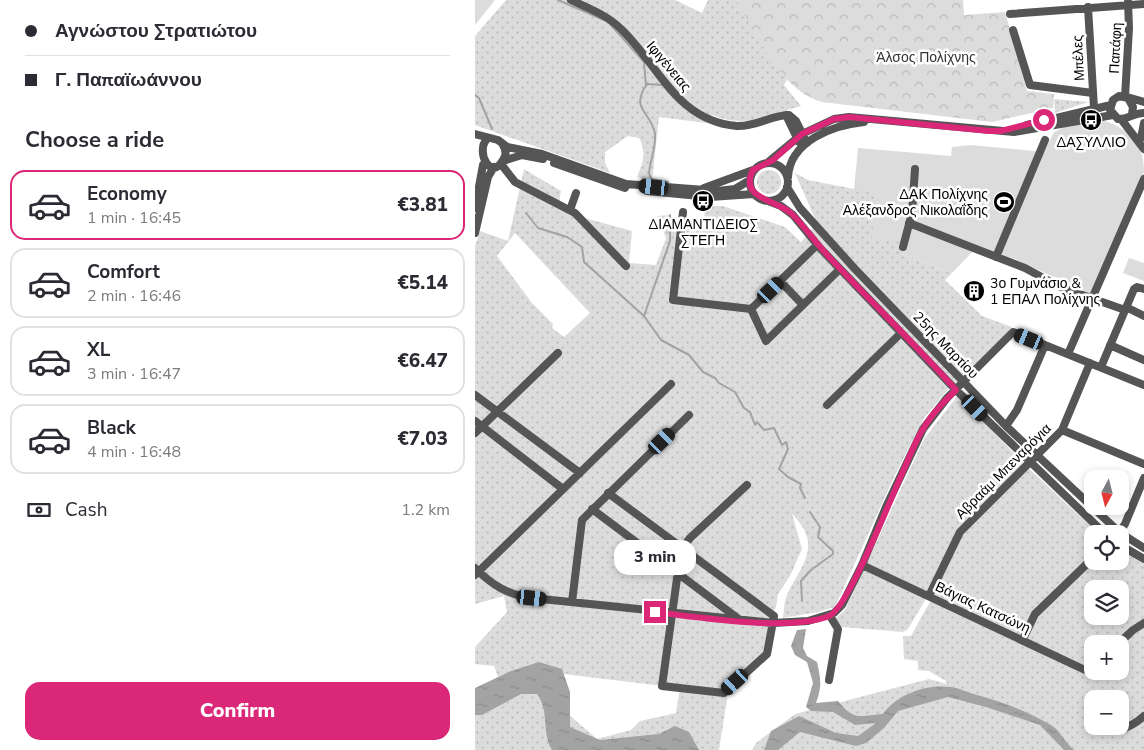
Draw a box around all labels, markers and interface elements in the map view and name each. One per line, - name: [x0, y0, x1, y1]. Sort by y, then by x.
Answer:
- text: Αγνώστου Στρατιώτου: [55, 18, 257, 44]
- street label: Παπάφη: [1105, 22, 1126, 74]
- street label: Μπέλες: [1068, 34, 1089, 82]
- street label: Ιφιγένειας: [642, 37, 696, 96]
- park label: Άλσος Πολίχνης: [876, 48, 976, 67]
- text: Γ. Παπαϊωάννου: [55, 67, 202, 93]
- bus stop icon: ΔΑΣΥΛΛΙΟ: [1079, 108, 1103, 132]
- route start: [1033, 109, 1055, 131]
- text: Choose a ride: [25, 125, 164, 155]
- place label: ΔΑΣΥΛΛΙΟ: [1056, 133, 1126, 152]
- car: [638, 178, 669, 196]
- text: Economy: [87, 181, 167, 207]
- icon: car: [27, 183, 72, 228]
- place label: ΔΑΚ Πολίχνης Αλέξανδρος Νικολαΐδης: [843, 185, 988, 220]
- bus stop icon: ΔΙΑΜΑΝΤΙΔΕΙΟΣ ΣΤΕΓΗ: [691, 189, 715, 213]
- sports icon: ΔΑΚ Πολίχνης Αλέξανδρος Νικολαΐδης: [992, 190, 1016, 214]
- text: €3.81: [397, 192, 448, 218]
- text: 1 min · 16:45: [87, 207, 181, 229]
- place label: ΔΙΑΜΑΝΤΙΔΕΙΟΣ ΣΤΕΓΗ: [648, 215, 758, 250]
- text: Comfort: [87, 259, 160, 285]
- icon: car: [27, 261, 72, 306]
- text: €5.14: [397, 270, 448, 296]
- car: [755, 274, 787, 306]
- place label: 3ο Γυμνάσιο & 1 ΕΠΑΛ Πολίχνης: [990, 274, 1101, 309]
- building icon: 3ο Γυμνάσιο & 1 ΕΠΑΛ Πολίχνης: [962, 279, 986, 303]
- text: 2 min · 16:46: [87, 285, 181, 307]
- street label: 25ης Μαρτίου: [909, 308, 983, 383]
- car: [1012, 326, 1045, 352]
- text: XL: [87, 337, 110, 363]
- icon: car: [27, 339, 72, 384]
- text: €6.47: [397, 348, 448, 374]
- text: 3 min · 16:47: [87, 363, 181, 385]
- car: [959, 392, 990, 424]
- text: Black: [87, 415, 136, 441]
- icon: car: [27, 417, 72, 462]
- street label: Αβραάμ Μπεναρόγια: [951, 419, 1055, 523]
- car: [646, 425, 678, 457]
- text: €7.03: [397, 426, 448, 452]
- text: 4 min · 16:48: [87, 441, 181, 463]
- north arrow: [1084, 470, 1129, 515]
- map controls: [1084, 470, 1129, 735]
- icon: cash: [25, 496, 53, 524]
- text: Cash: [65, 497, 107, 523]
- text: 1.2 km: [401, 499, 450, 521]
- button: locate: [1084, 525, 1129, 570]
- callout: 3 min: [614, 540, 696, 574]
- text: 3 min: [634, 546, 676, 568]
- street label: Βάγιας Κατσώνη: [932, 577, 1033, 638]
- button: layers: [1084, 580, 1129, 625]
- car: [516, 589, 547, 607]
- route end: [644, 601, 666, 623]
- button: +: [1084, 635, 1129, 680]
- car: [718, 666, 751, 698]
- button: Confirm: [25, 682, 450, 740]
- button: −: [1084, 690, 1129, 735]

